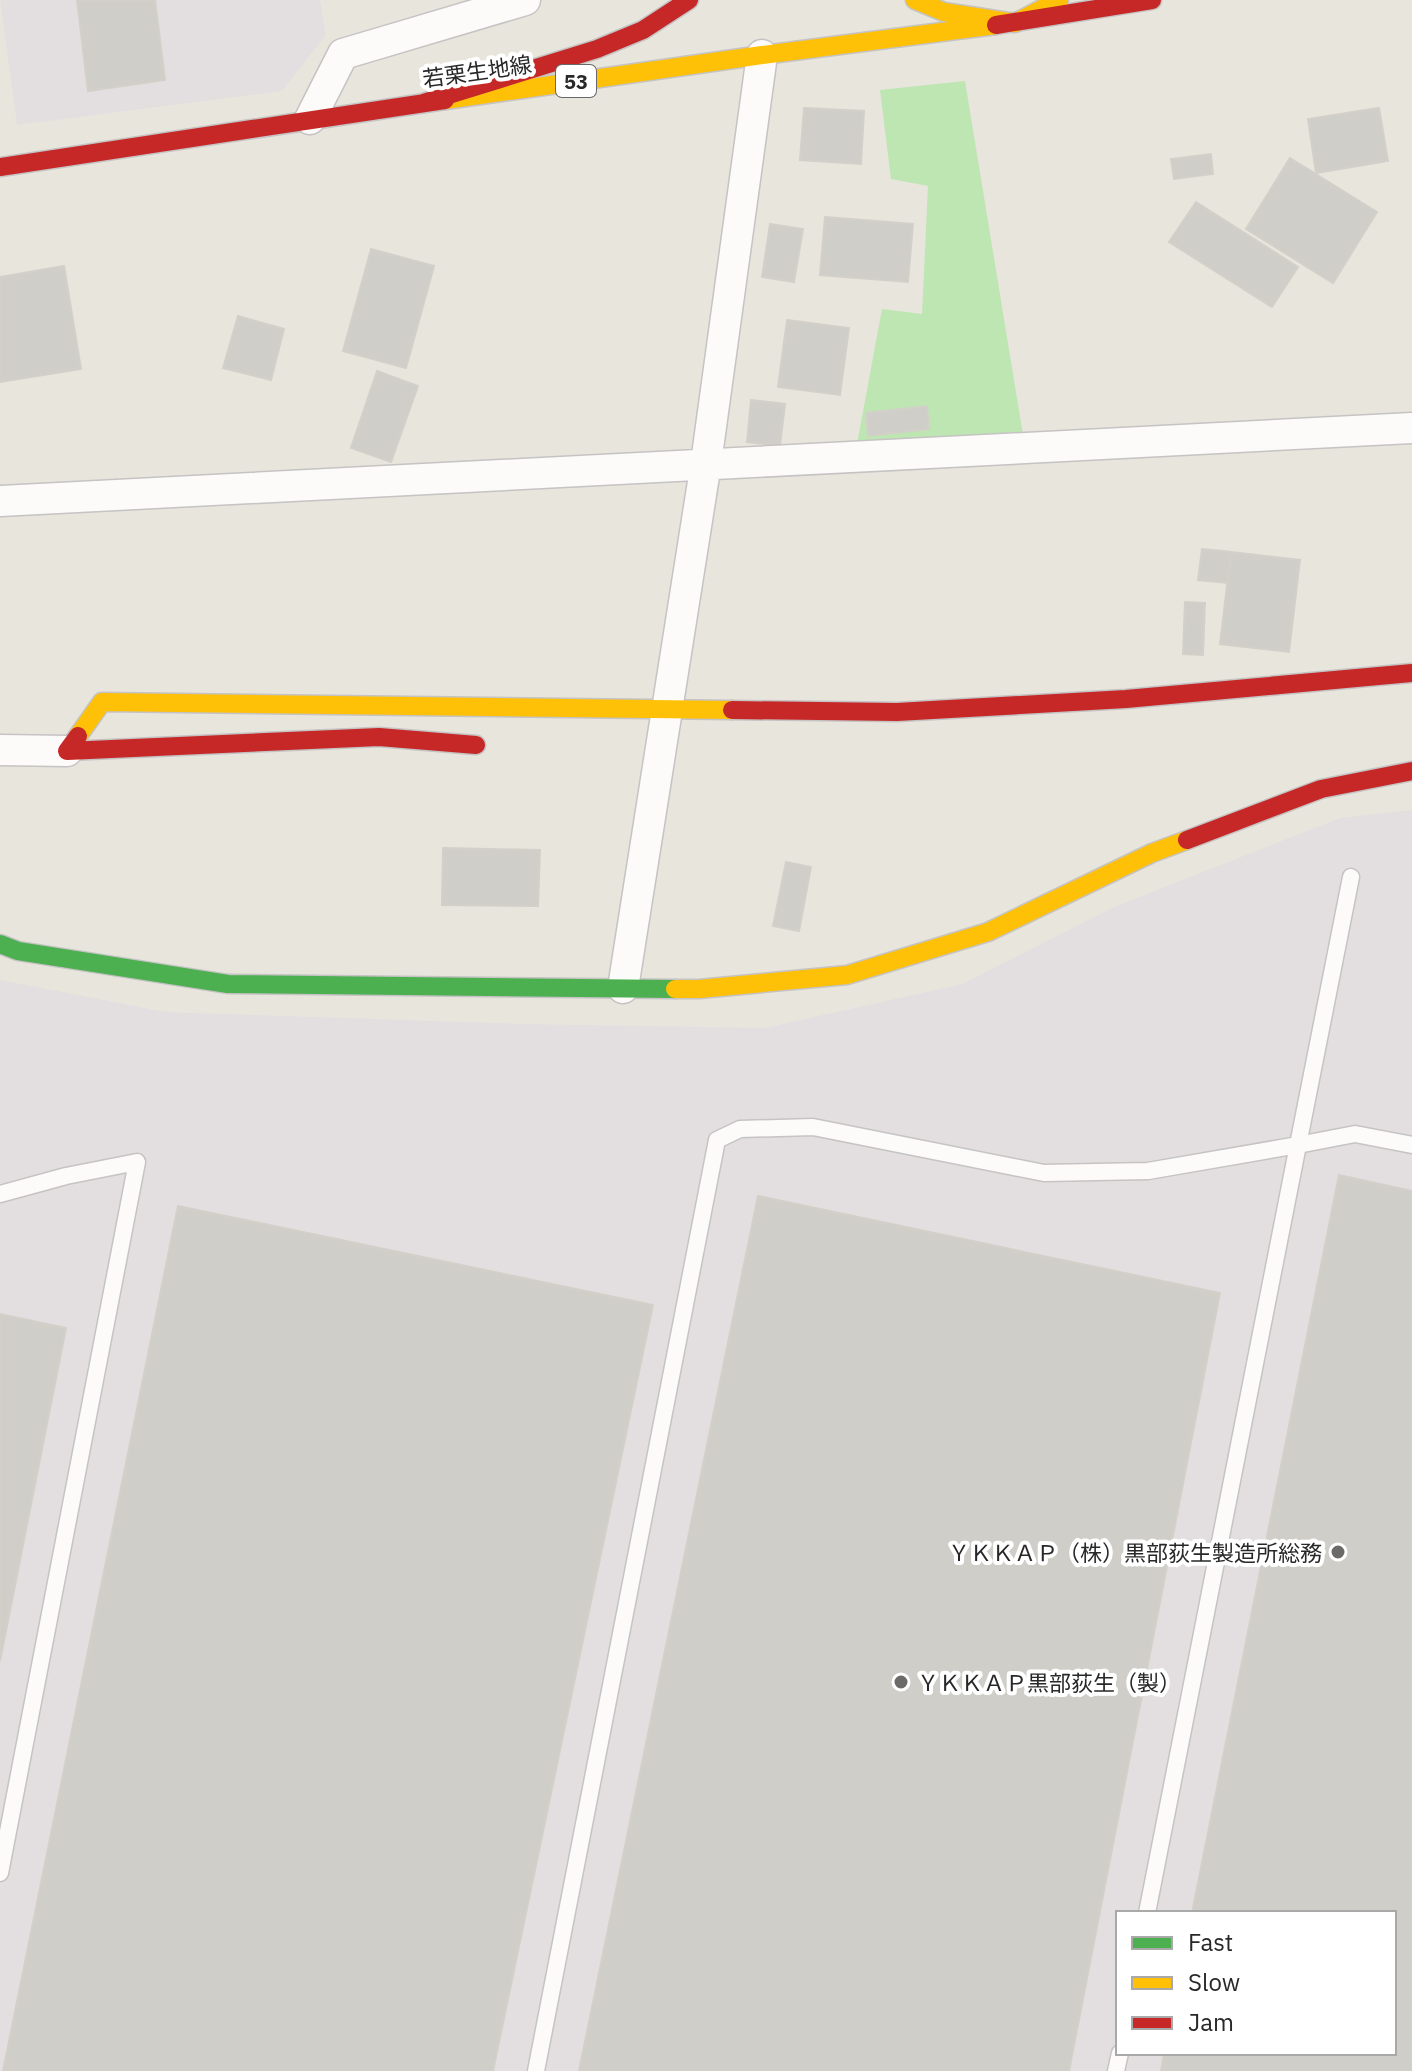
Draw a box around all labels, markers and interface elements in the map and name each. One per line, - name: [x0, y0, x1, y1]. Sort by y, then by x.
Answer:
- street label: 若栗生地線: [421, 49, 533, 93]
- road number: 53: [556, 65, 596, 97]
- place label: ＹＫＫＡＰ（株）黒部荻生製造所総務: [948, 1538, 1322, 1567]
- marker: ＹＫＫＡＰ（株）黒部荻生製造所総務: [1329, 1543, 1347, 1561]
- place label: ＹＫＫＡＰ黒部荻生（製）: [917, 1668, 1181, 1697]
- marker: ＹＫＫＡＰ黒部荻生（製）: [892, 1673, 910, 1691]
- legend: [1116, 1911, 1396, 2055]
- text: Fast: [1188, 1926, 1233, 1958]
- text: Slow: [1188, 1966, 1240, 1998]
- text: Jam: [1188, 2006, 1234, 2038]

